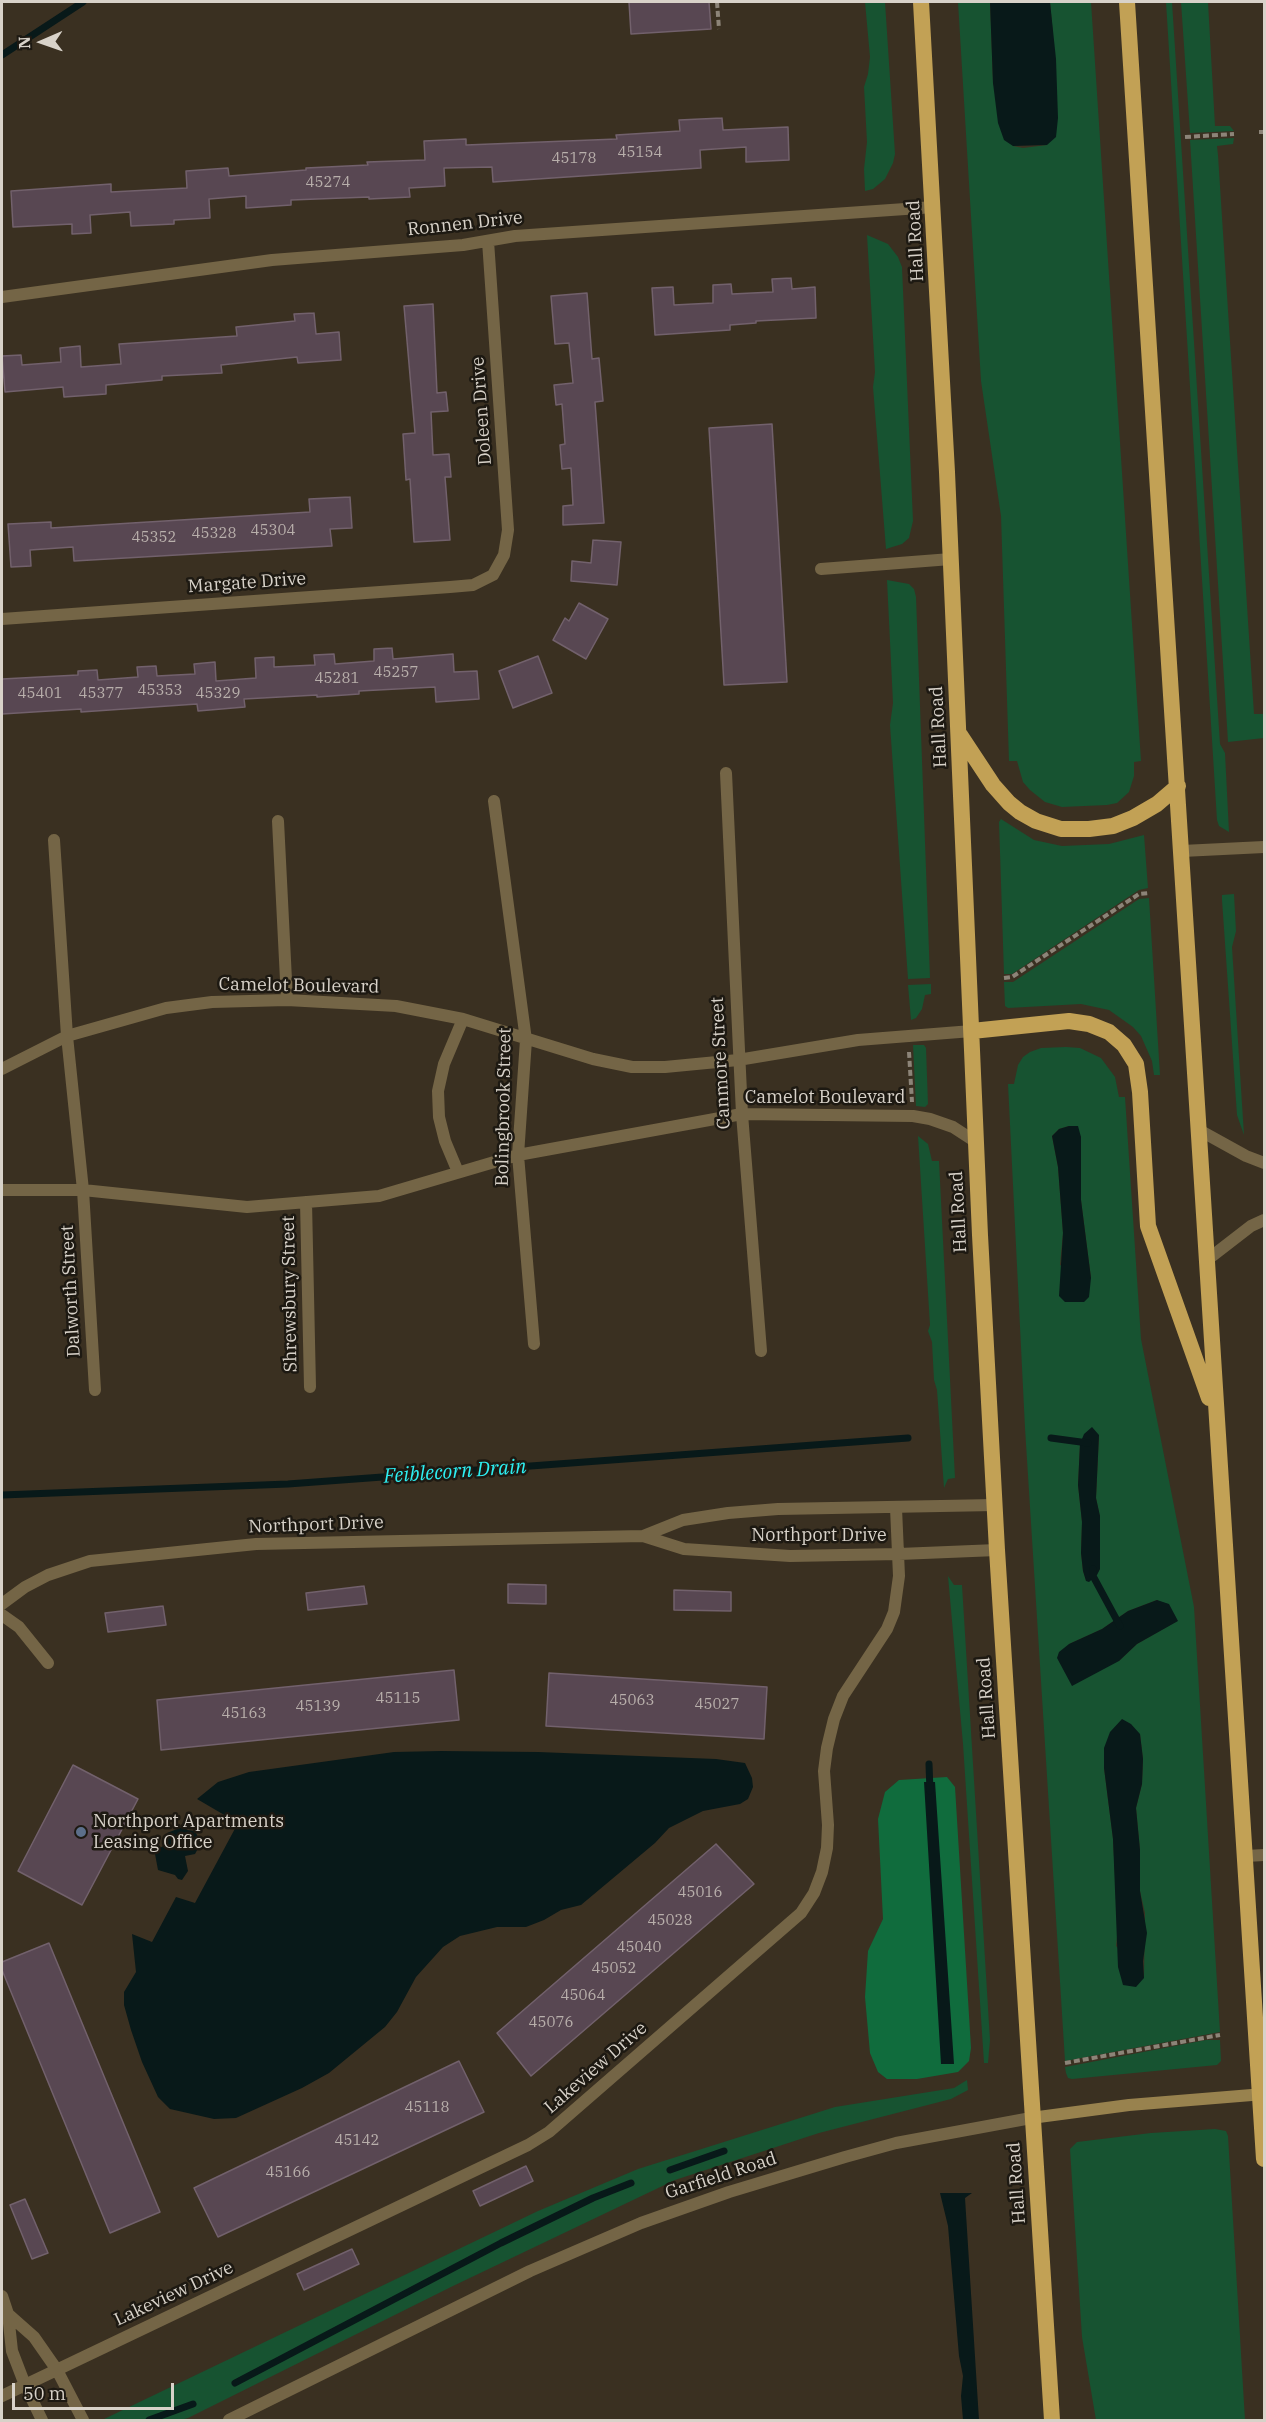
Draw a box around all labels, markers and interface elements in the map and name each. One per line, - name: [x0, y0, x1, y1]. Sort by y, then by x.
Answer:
- north arrow: [12, 12, 72, 72]
- text: N: [14, 36, 34, 49]
- house number: 45154: [618, 144, 662, 162]
- house number: 45178: [552, 150, 596, 168]
- house number: 45274: [306, 174, 350, 192]
- street label: Hall Road: [903, 200, 929, 282]
- street label: Ronnen Drive: [406, 207, 524, 241]
- street label: Doleen Drive: [467, 356, 497, 466]
- house number: 45304: [251, 522, 295, 540]
- house number: 45328: [192, 525, 236, 543]
- house number: 45352: [132, 529, 176, 547]
- street label: Margate Drive: [187, 568, 307, 598]
- house number: 45257: [374, 664, 418, 682]
- house number: 45281: [315, 670, 359, 688]
- house number: 45353: [138, 682, 182, 700]
- house number: 45401: [18, 685, 62, 703]
- house number: 45377: [79, 685, 123, 703]
- house number: 45329: [196, 685, 240, 703]
- street label: Hall Road: [926, 686, 952, 768]
- street label: Camelot Boulevard: [218, 974, 380, 998]
- street label: Canmore Street: [707, 996, 735, 1130]
- street label: Bolingbrook Street: [492, 1027, 516, 1187]
- street label: Camelot Boulevard: [745, 1087, 905, 1109]
- street label: Hall Road: [946, 1171, 972, 1253]
- street label: Shrewsbury Street: [278, 1215, 302, 1373]
- street label: Dalworth Street: [57, 1224, 85, 1358]
- water label: Feiblecorn Drain: [383, 1455, 527, 1489]
- street label: Northport Drive: [248, 1512, 384, 1538]
- street label: Northport Drive: [751, 1525, 887, 1547]
- street label: Hall Road: [973, 1656, 1001, 1740]
- house number: 45115: [376, 1690, 420, 1708]
- house number: 45063: [610, 1692, 654, 1710]
- house number: 45027: [695, 1696, 739, 1714]
- house number: 45139: [296, 1698, 340, 1716]
- house number: 45163: [222, 1705, 266, 1723]
- place label: Northport Apartments Leasing Office: [93, 1811, 284, 1854]
- marker: Northport Apartments Leasing Office: [74, 1825, 88, 1839]
- house number: 45016: [678, 1884, 722, 1902]
- house number: 45028: [648, 1912, 692, 1930]
- house number: 45040: [617, 1939, 661, 1957]
- house number: 45052: [592, 1960, 636, 1978]
- house number: 45064: [561, 1987, 605, 2005]
- house number: 45076: [529, 2014, 573, 2032]
- street label: Lakeview Drive: [540, 2018, 652, 2118]
- house number: 45118: [405, 2099, 449, 2117]
- house number: 45142: [335, 2132, 379, 2150]
- street label: Hall Road: [1003, 2141, 1031, 2225]
- street label: Garfield Road: [663, 2148, 779, 2204]
- house number: 45166: [266, 2164, 310, 2182]
- street label: Lakeview Drive: [111, 2257, 237, 2331]
- scale bar: [15, 2371, 177, 2409]
- text: 50 m: [23, 2382, 66, 2405]

